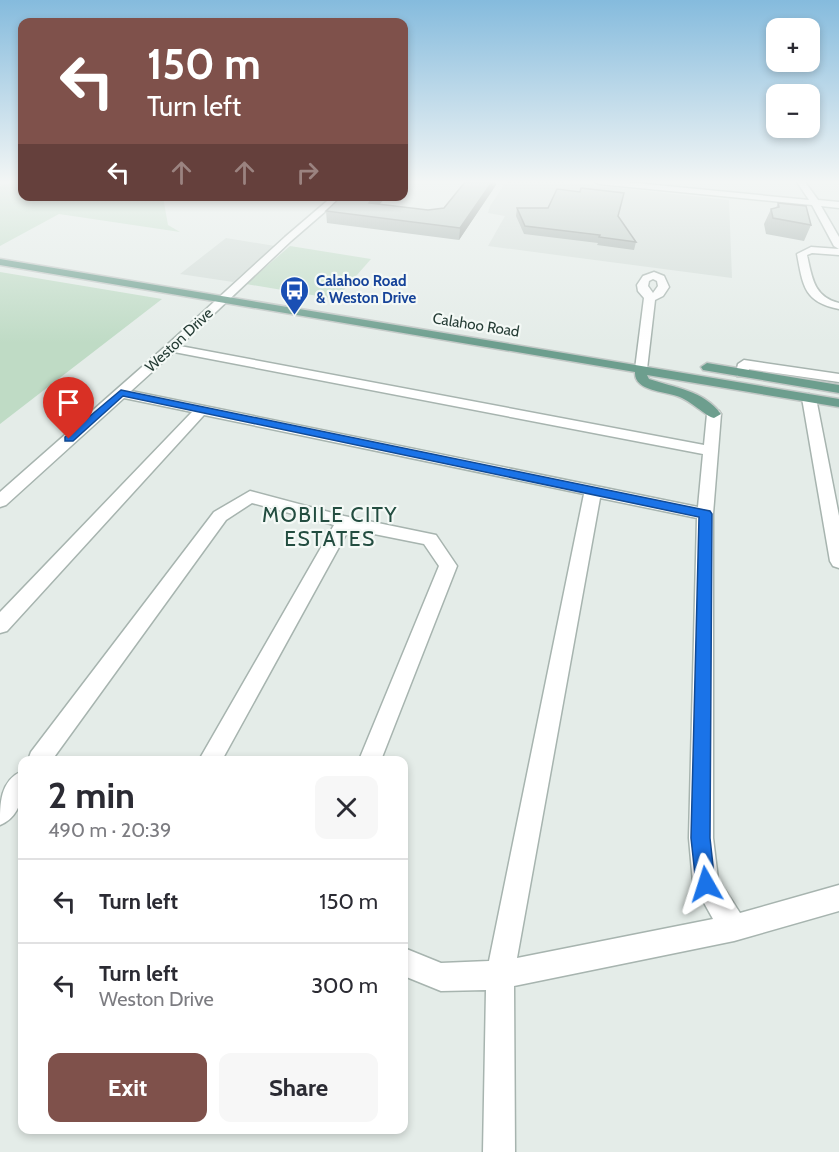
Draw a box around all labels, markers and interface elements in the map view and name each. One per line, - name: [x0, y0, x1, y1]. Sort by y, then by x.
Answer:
- map controls: [766, 18, 820, 138]
- button: +: [766, 18, 820, 72]
- text: 150 m: [147, 38, 261, 90]
- icon: left: [48, 42, 126, 120]
- button: −: [766, 84, 820, 138]
- text: Turn left: [147, 90, 241, 123]
- icon: left: [102, 156, 135, 189]
- icon: ahead: [165, 156, 198, 189]
- icon: ahead: [228, 156, 261, 189]
- icon: right: [291, 156, 324, 189]
- place label: Calahoo Road & Weston Drive: [316, 272, 417, 307]
- bus stop icon: Calahoo Road & Weston Drive: [279, 274, 311, 316]
- street label: Weston Drive: [141, 304, 217, 376]
- street label: Calahoo Road: [431, 309, 521, 341]
- pin: [43, 377, 94, 439]
- icon: arrive: [52, 386, 85, 419]
- district label: MOBILE CITY ESTATES: [262, 502, 398, 551]
- text: 2 min: [48, 773, 135, 817]
- button: close: [315, 776, 378, 839]
- text: 490 m · 20:39: [48, 818, 171, 842]
- position arrow: [674, 852, 738, 916]
- icon: left: [48, 885, 81, 918]
- text: Turn left: [99, 888, 178, 915]
- text: 150 m: [319, 888, 378, 915]
- text: Turn left: [99, 960, 178, 987]
- icon: left: [48, 969, 81, 1002]
- text: 300 m: [311, 972, 378, 999]
- text: Weston Drive: [99, 987, 214, 1011]
- button: Exit: [48, 1053, 207, 1122]
- button: Share: [219, 1053, 378, 1122]

